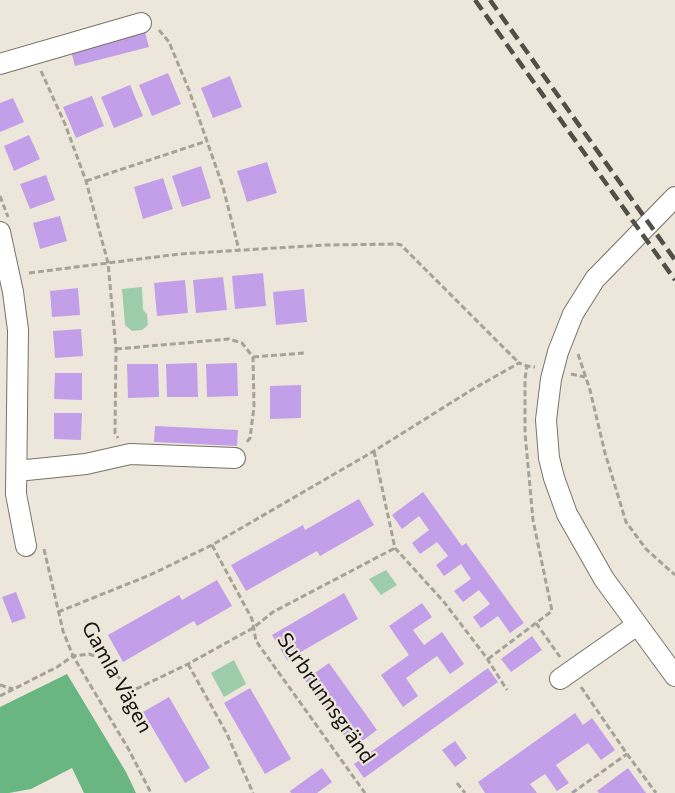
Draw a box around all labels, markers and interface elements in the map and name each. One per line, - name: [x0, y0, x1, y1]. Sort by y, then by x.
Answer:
- street label: Gamla Vägen: [76, 617, 158, 737]
- street label: Surbrunnsgränd: [272, 628, 380, 768]

